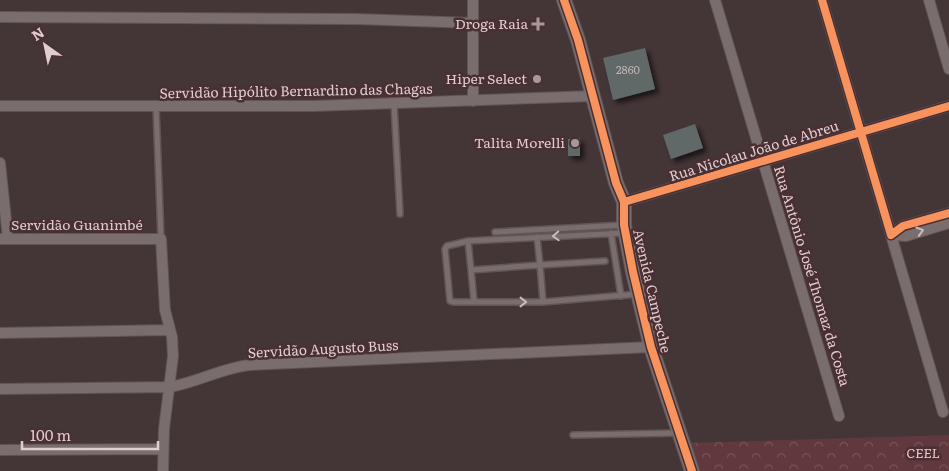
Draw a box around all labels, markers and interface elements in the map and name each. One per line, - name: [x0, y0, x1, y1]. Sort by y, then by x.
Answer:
- place label: Droga Raia: [455, 13, 528, 33]
- marker: Droga Raia: [532, 18, 544, 30]
- north arrow: [20, 20, 70, 70]
- text: N: [27, 22, 48, 45]
- house number: 2860: [616, 61, 640, 77]
- place label: Hiper Select: [446, 68, 527, 88]
- marker: Hiper Select: [531, 73, 543, 85]
- street label: Servidão Hipólito Bernardino das Chagas: [159, 78, 433, 102]
- street label: Rua Nicolau João de Abreu: [666, 115, 841, 185]
- place label: Talita Morelli: [474, 132, 565, 152]
- marker: Talita Morelli: [569, 137, 581, 149]
- street label: Rua Antônio José Thomaz da Costa: [770, 163, 856, 389]
- street label: Servidão Guanimbé: [11, 214, 143, 234]
- street label: Avenida Campeche: [629, 227, 677, 355]
- one-way arrow: [916, 227, 924, 237]
- one-way arrow: [552, 231, 560, 242]
- one-way arrow: [520, 297, 527, 307]
- street label: Servidão Augusto Buss: [247, 334, 399, 362]
- scale bar: [22, 418, 159, 450]
- text: 100 m: [30, 423, 71, 446]
- park label: CEEL: [906, 442, 940, 462]

